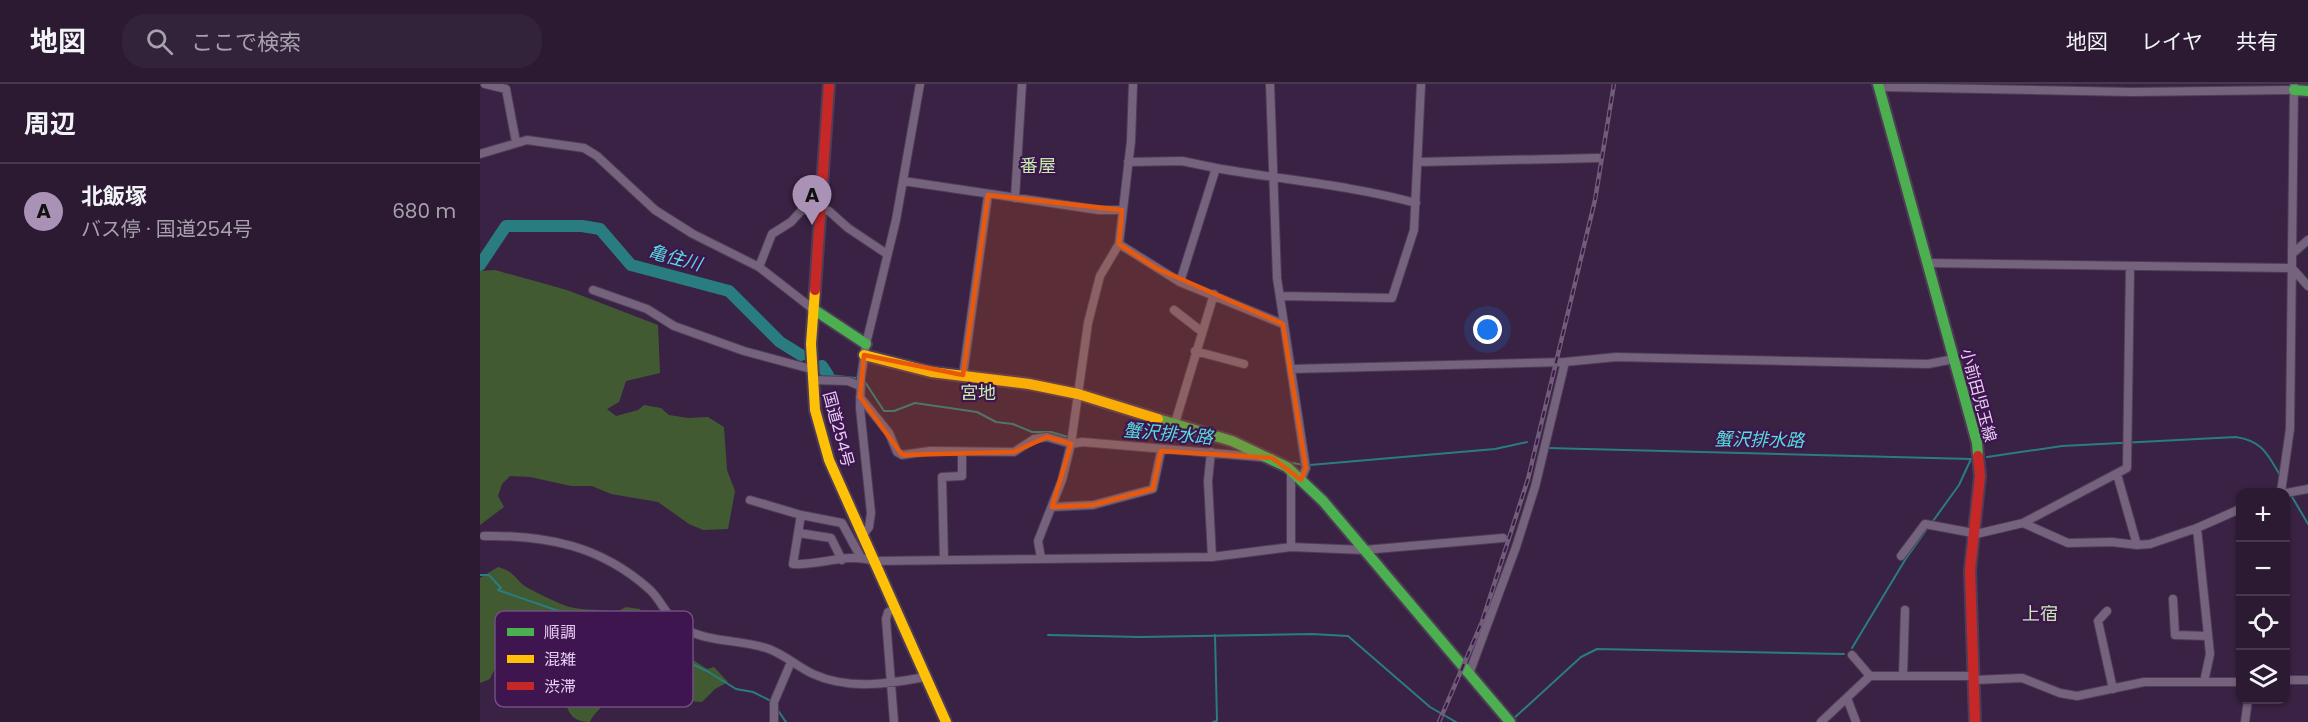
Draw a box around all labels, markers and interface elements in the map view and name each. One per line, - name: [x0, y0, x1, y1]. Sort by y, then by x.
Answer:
- search box: [122, 14, 542, 68]
- text: 地図: [30, 22, 86, 61]
- icon: search: [143, 25, 176, 58]
- text: ここで検索: [191, 27, 301, 58]
- text: 地図: [2066, 27, 2108, 56]
- text: レイヤ: [2141, 27, 2203, 56]
- text: 共有: [2236, 27, 2278, 56]
- text: 周辺: [24, 106, 76, 142]
- district label: 番屋: [1020, 153, 1056, 178]
- pin: A: [792, 176, 832, 225]
- text: 北飯塚: [81, 181, 147, 212]
- text: A: [36, 197, 51, 225]
- text: 680 m: [392, 197, 456, 225]
- text: バス停 · 国道254号: [81, 215, 253, 243]
- water label: 亀住川: [646, 238, 706, 277]
- your location: [1473, 315, 1502, 344]
- street label: 小前田児玉線: [1955, 346, 2002, 444]
- district label: 宮地: [960, 380, 996, 405]
- street label: 国道254号: [817, 389, 860, 469]
- water label: 蟹沢排水路: [1122, 417, 1216, 450]
- water label: 蟹沢排水路: [1714, 426, 1806, 453]
- map controls: [2236, 488, 2290, 704]
- button: +: [2236, 488, 2290, 542]
- button: −: [2236, 542, 2290, 596]
- button: locate: [2236, 596, 2290, 650]
- district label: 上宿: [2022, 601, 2058, 626]
- legend: [495, 611, 693, 707]
- text: 順調: [544, 621, 576, 644]
- text: 混雑: [544, 648, 576, 671]
- button: layers: [2236, 650, 2290, 704]
- text: 渋滞: [544, 675, 576, 698]

